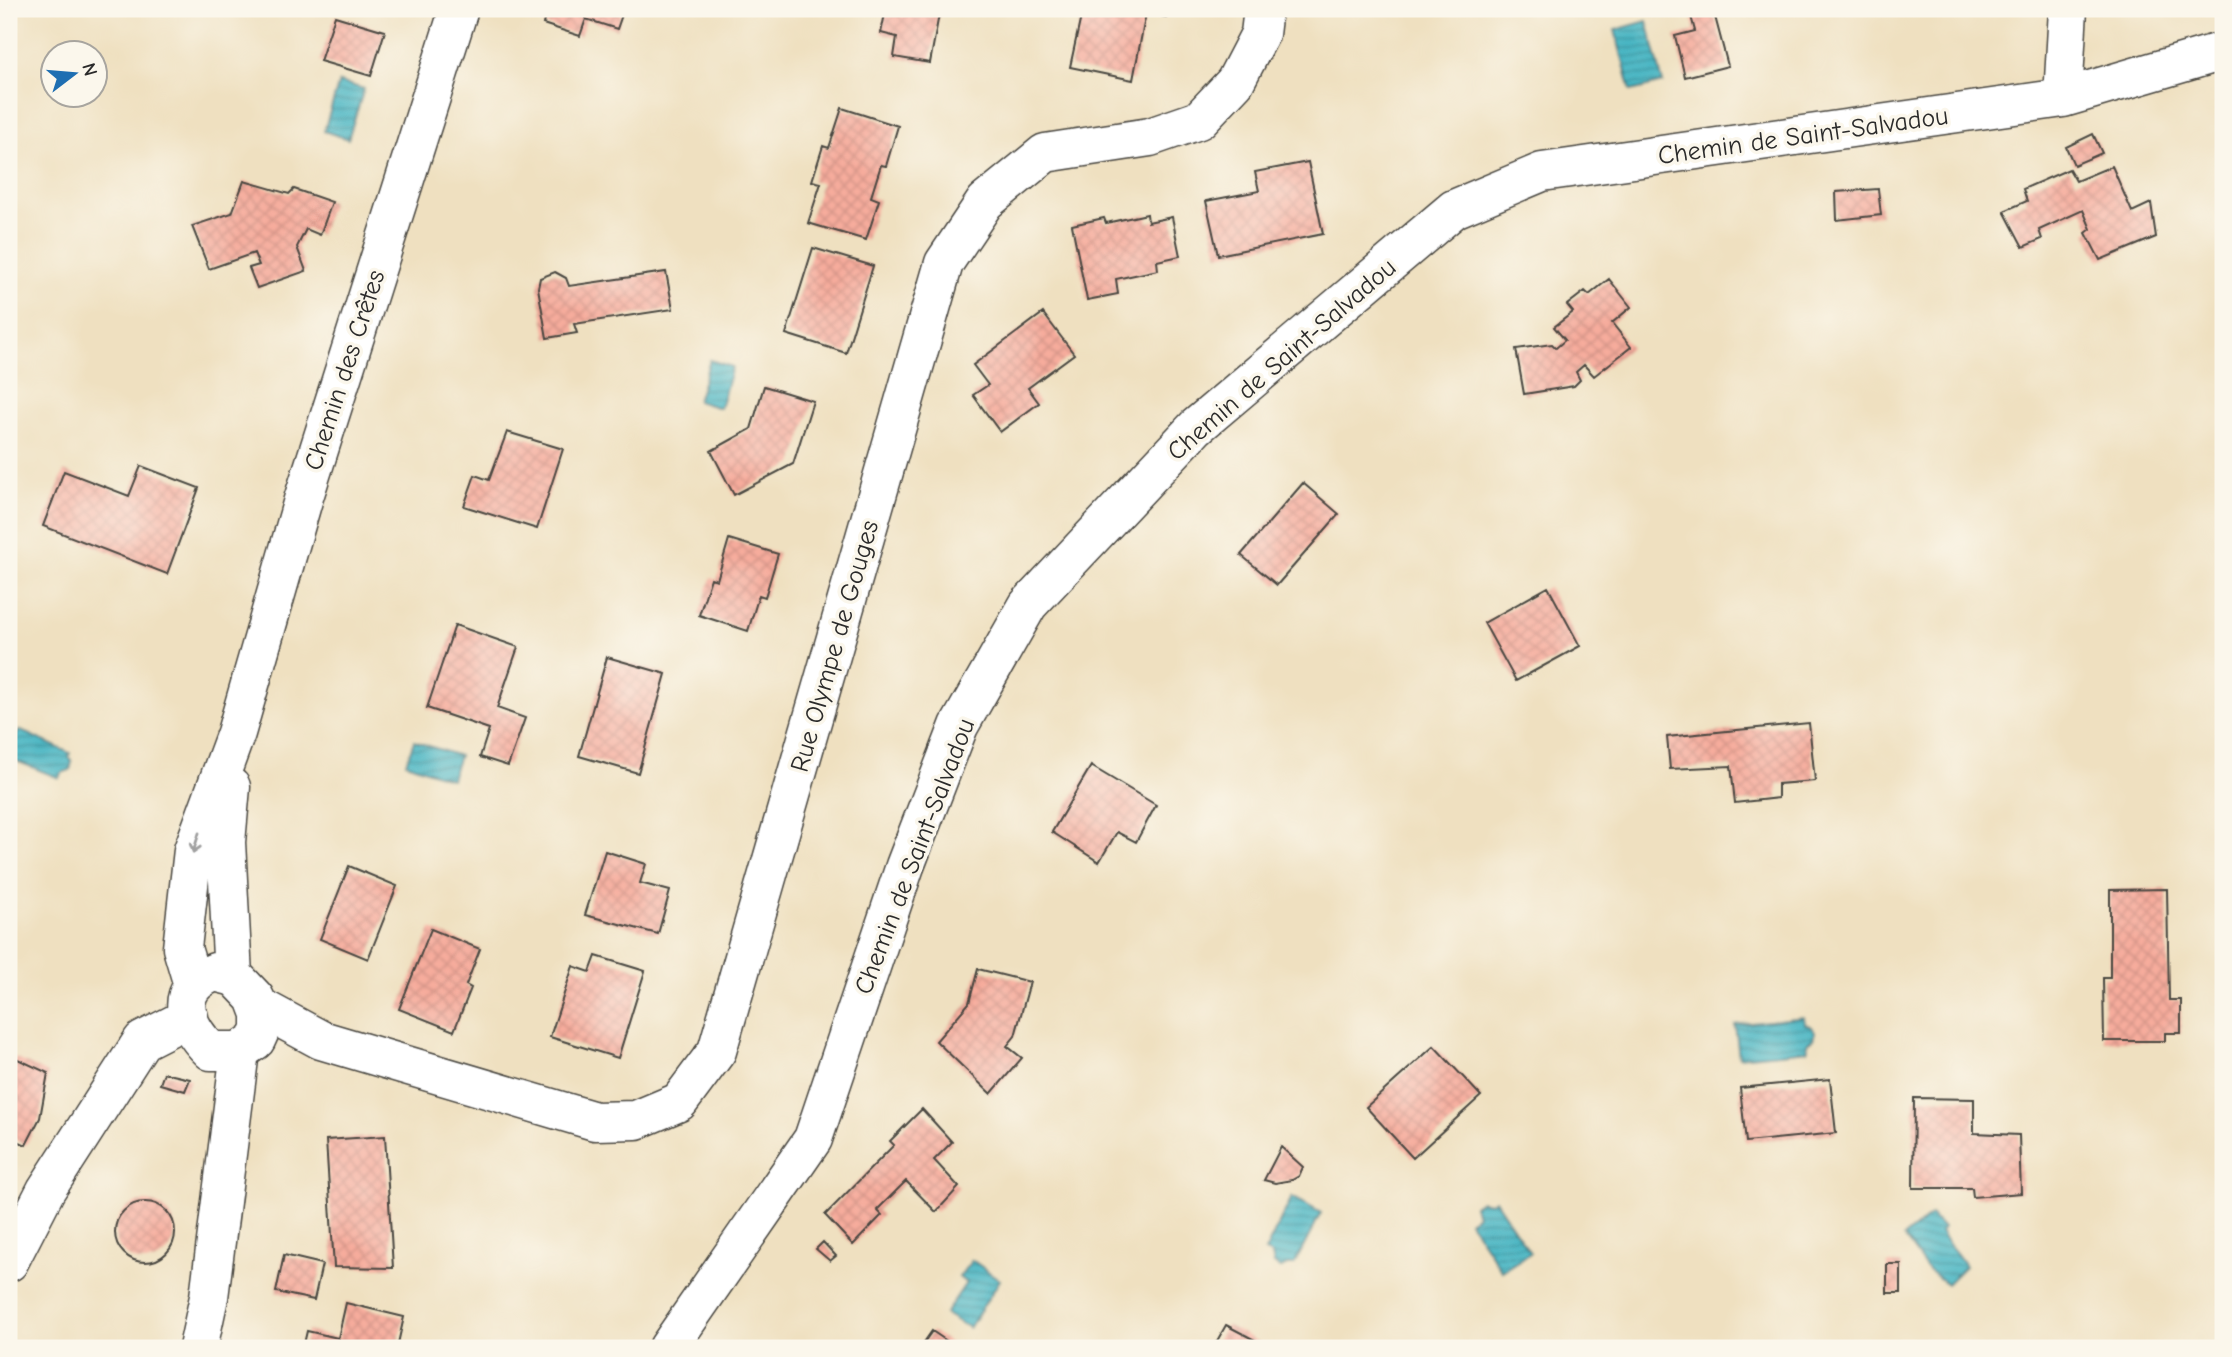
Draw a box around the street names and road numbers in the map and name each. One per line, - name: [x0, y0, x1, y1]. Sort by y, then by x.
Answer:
- street label: Chemin de Saint-Salvadou: [1656, 101, 1950, 171]
- street label: Chemin de Saint-Salvadou: [1161, 252, 1402, 467]
- street label: Chemin des Crêtes: [298, 266, 391, 474]
- street label: Rue Olympe de Gouges: [785, 517, 885, 776]
- street label: Chemin de Saint-Salvadou: [848, 714, 981, 998]

